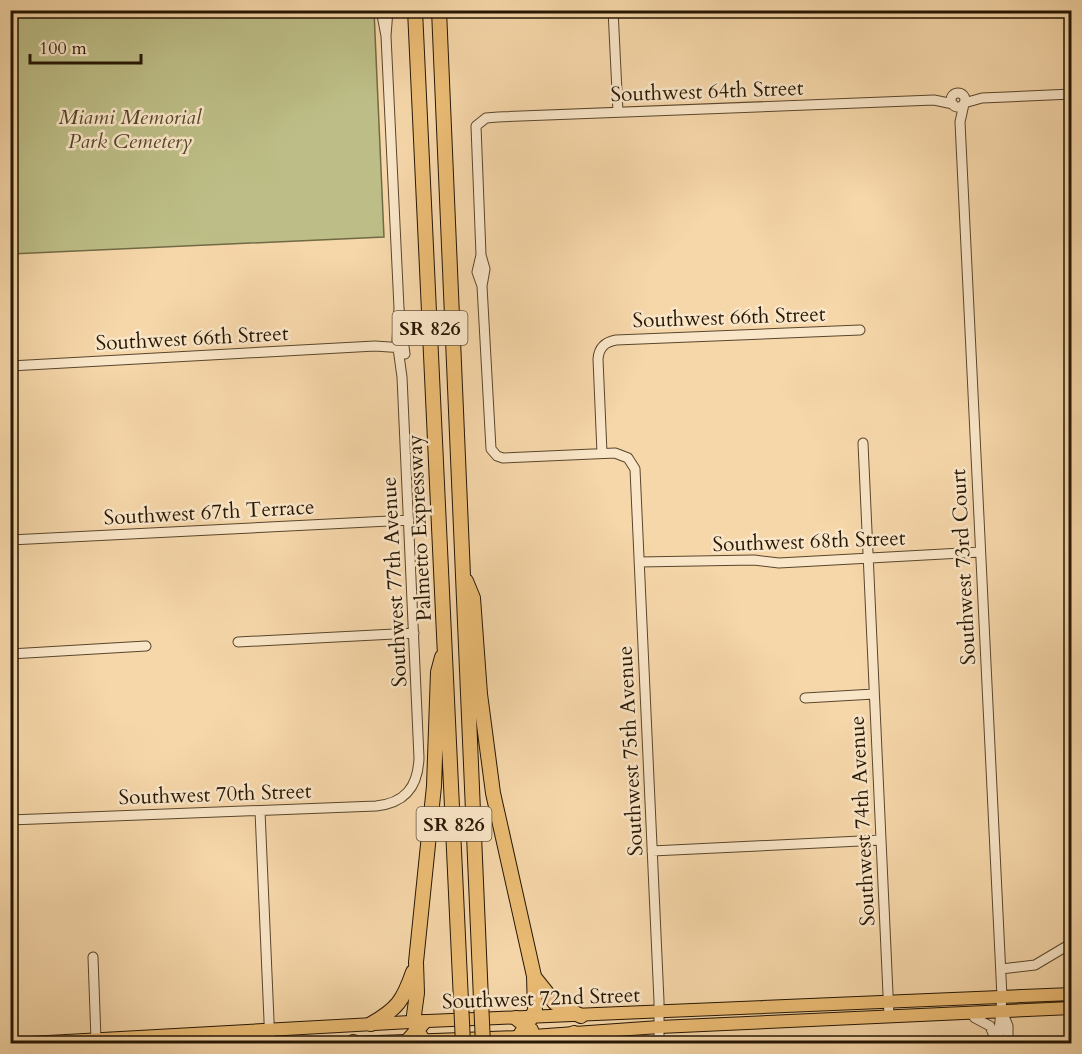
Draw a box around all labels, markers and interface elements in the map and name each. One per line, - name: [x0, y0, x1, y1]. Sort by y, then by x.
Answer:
- scale bar: [30, 27, 141, 65]
- text: 100 m: [39, 36, 87, 61]
- street label: Southwest 64th Street: [610, 74, 804, 109]
- park label: Miami Memorial Park Cemetery: [59, 103, 203, 156]
- street label: Southwest 66th Street: [632, 300, 826, 335]
- road number: SR 826: [392, 311, 468, 345]
- street label: Southwest 66th Street: [95, 319, 290, 358]
- street label: Palmetto Expressway: [400, 434, 439, 622]
- street label: Southwest 73rd Court: [944, 468, 983, 666]
- street label: Southwest 77th Avenue: [375, 476, 414, 688]
- street label: Southwest 67th Terrace: [103, 492, 315, 533]
- street label: Southwest 68th Street: [712, 524, 906, 559]
- street label: Southwest 75th Avenue: [611, 645, 650, 857]
- street label: Southwest 74th Avenue: [843, 715, 882, 927]
- street label: Southwest 70th Street: [118, 777, 312, 812]
- road number: SR 826: [416, 807, 492, 841]
- street label: Southwest 72nd Street: [442, 981, 641, 1016]

